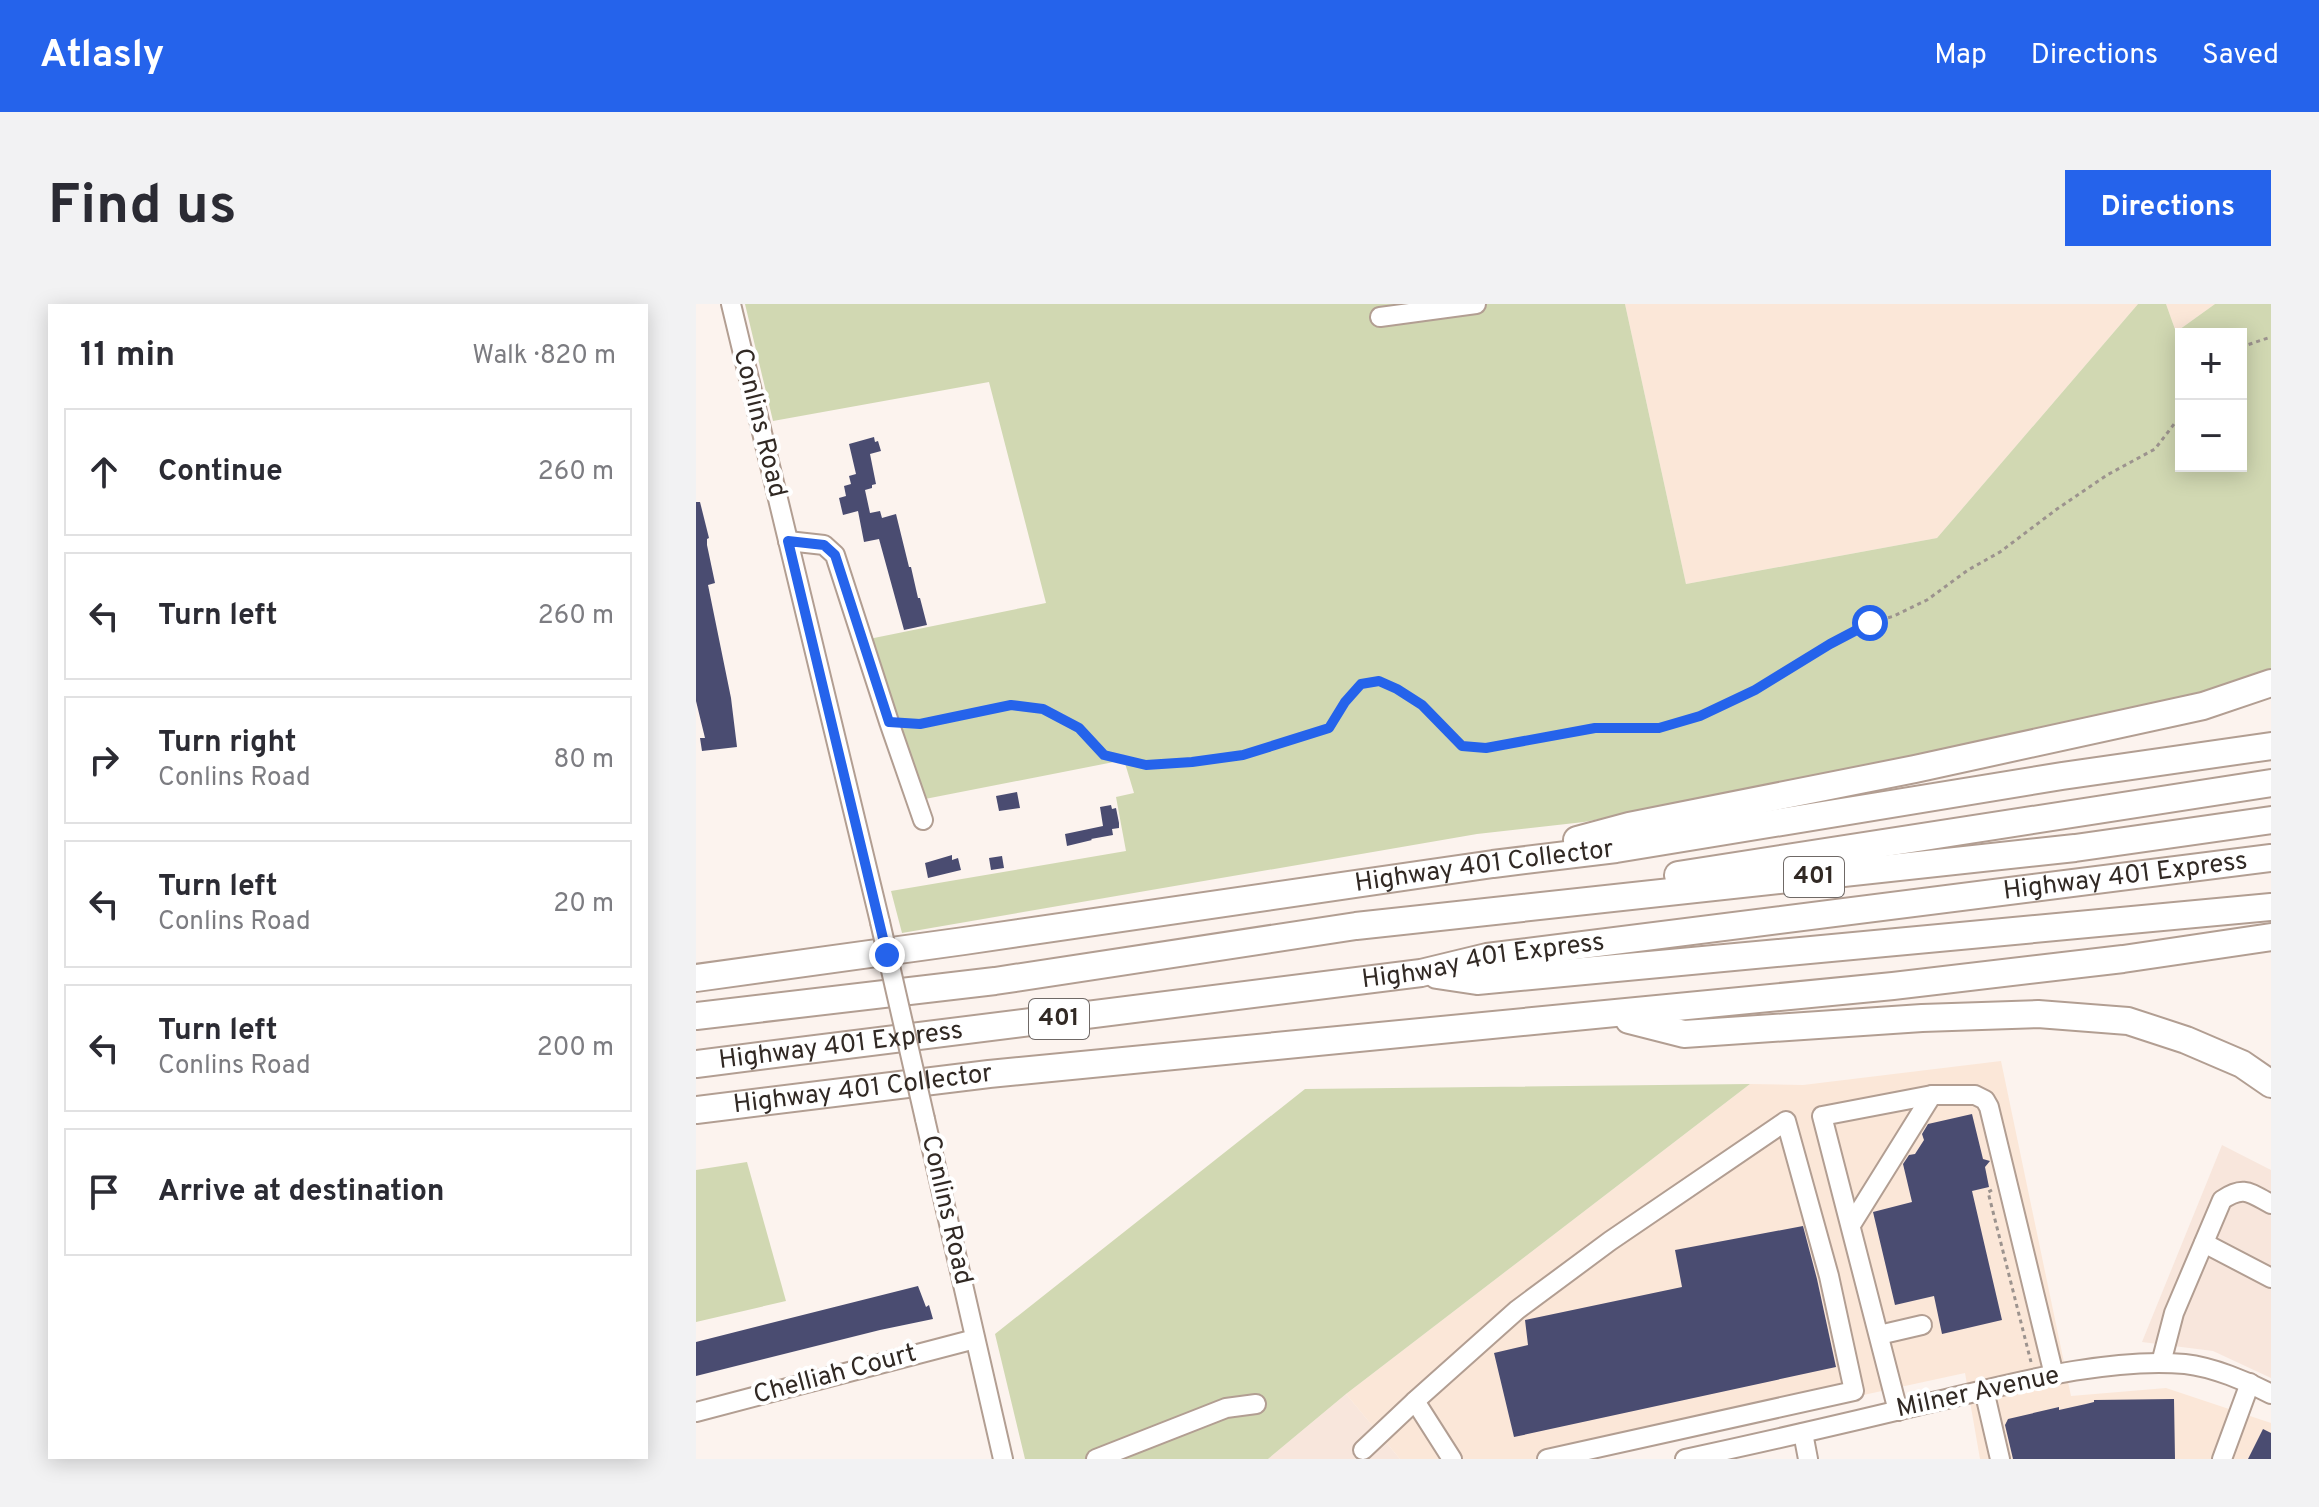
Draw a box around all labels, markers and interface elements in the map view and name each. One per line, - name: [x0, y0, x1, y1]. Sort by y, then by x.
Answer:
- text: Atlasly: [40, 32, 164, 81]
- text: Map: [1934, 38, 1987, 74]
- text: Directions: [2031, 38, 2158, 74]
- text: Saved: [2202, 38, 2279, 74]
- button: Directions: [2065, 170, 2271, 246]
- text: Find us: [48, 173, 237, 243]
- map controls: [2175, 328, 2247, 472]
- button: +: [2175, 328, 2247, 400]
- text: 11 min: [80, 335, 175, 378]
- text: Walk · 820 m: [472, 340, 616, 373]
- street label: Conlins Road: [725, 345, 793, 501]
- button: −: [2175, 400, 2247, 472]
- icon: ahead: [82, 450, 126, 494]
- text: Continue: [158, 454, 283, 491]
- text: 260 m: [538, 456, 614, 489]
- icon: left: [82, 594, 126, 638]
- text: Turn left: [158, 598, 278, 635]
- text: 260 m: [538, 600, 614, 633]
- route start: [1852, 605, 1888, 641]
- text: Turn right: [158, 725, 296, 762]
- icon: right: [82, 738, 126, 782]
- text: 80 m: [554, 744, 614, 777]
- text: Conlins Road: [158, 762, 311, 795]
- street label: Highway 401 Collector: [1353, 833, 1615, 900]
- street label: Highway 401 Express: [2001, 845, 2249, 908]
- road number: 401: [1784, 857, 1844, 897]
- text: Turn left: [158, 869, 278, 906]
- icon: left: [82, 882, 126, 926]
- text: 20 m: [553, 888, 614, 921]
- text: Conlins Road: [158, 906, 311, 939]
- street label: Highway 401 Express: [1360, 926, 1606, 997]
- route end: [869, 937, 905, 973]
- road number: 401: [1029, 999, 1089, 1039]
- text: Turn left: [158, 1013, 278, 1050]
- street label: Highway 401 Express: [717, 1014, 965, 1077]
- icon: left: [82, 1026, 126, 1070]
- text: 200 m: [537, 1032, 614, 1065]
- text: Conlins Road: [158, 1050, 311, 1083]
- street label: Highway 401 Collector: [731, 1057, 994, 1122]
- street label: Conlins Road: [913, 1132, 979, 1288]
- icon: arrive: [82, 1170, 126, 1214]
- text: Arrive at destination: [158, 1174, 444, 1211]
- street label: Chelliah Court: [750, 1337, 920, 1413]
- street label: Milner Avenue: [1894, 1360, 2062, 1426]

